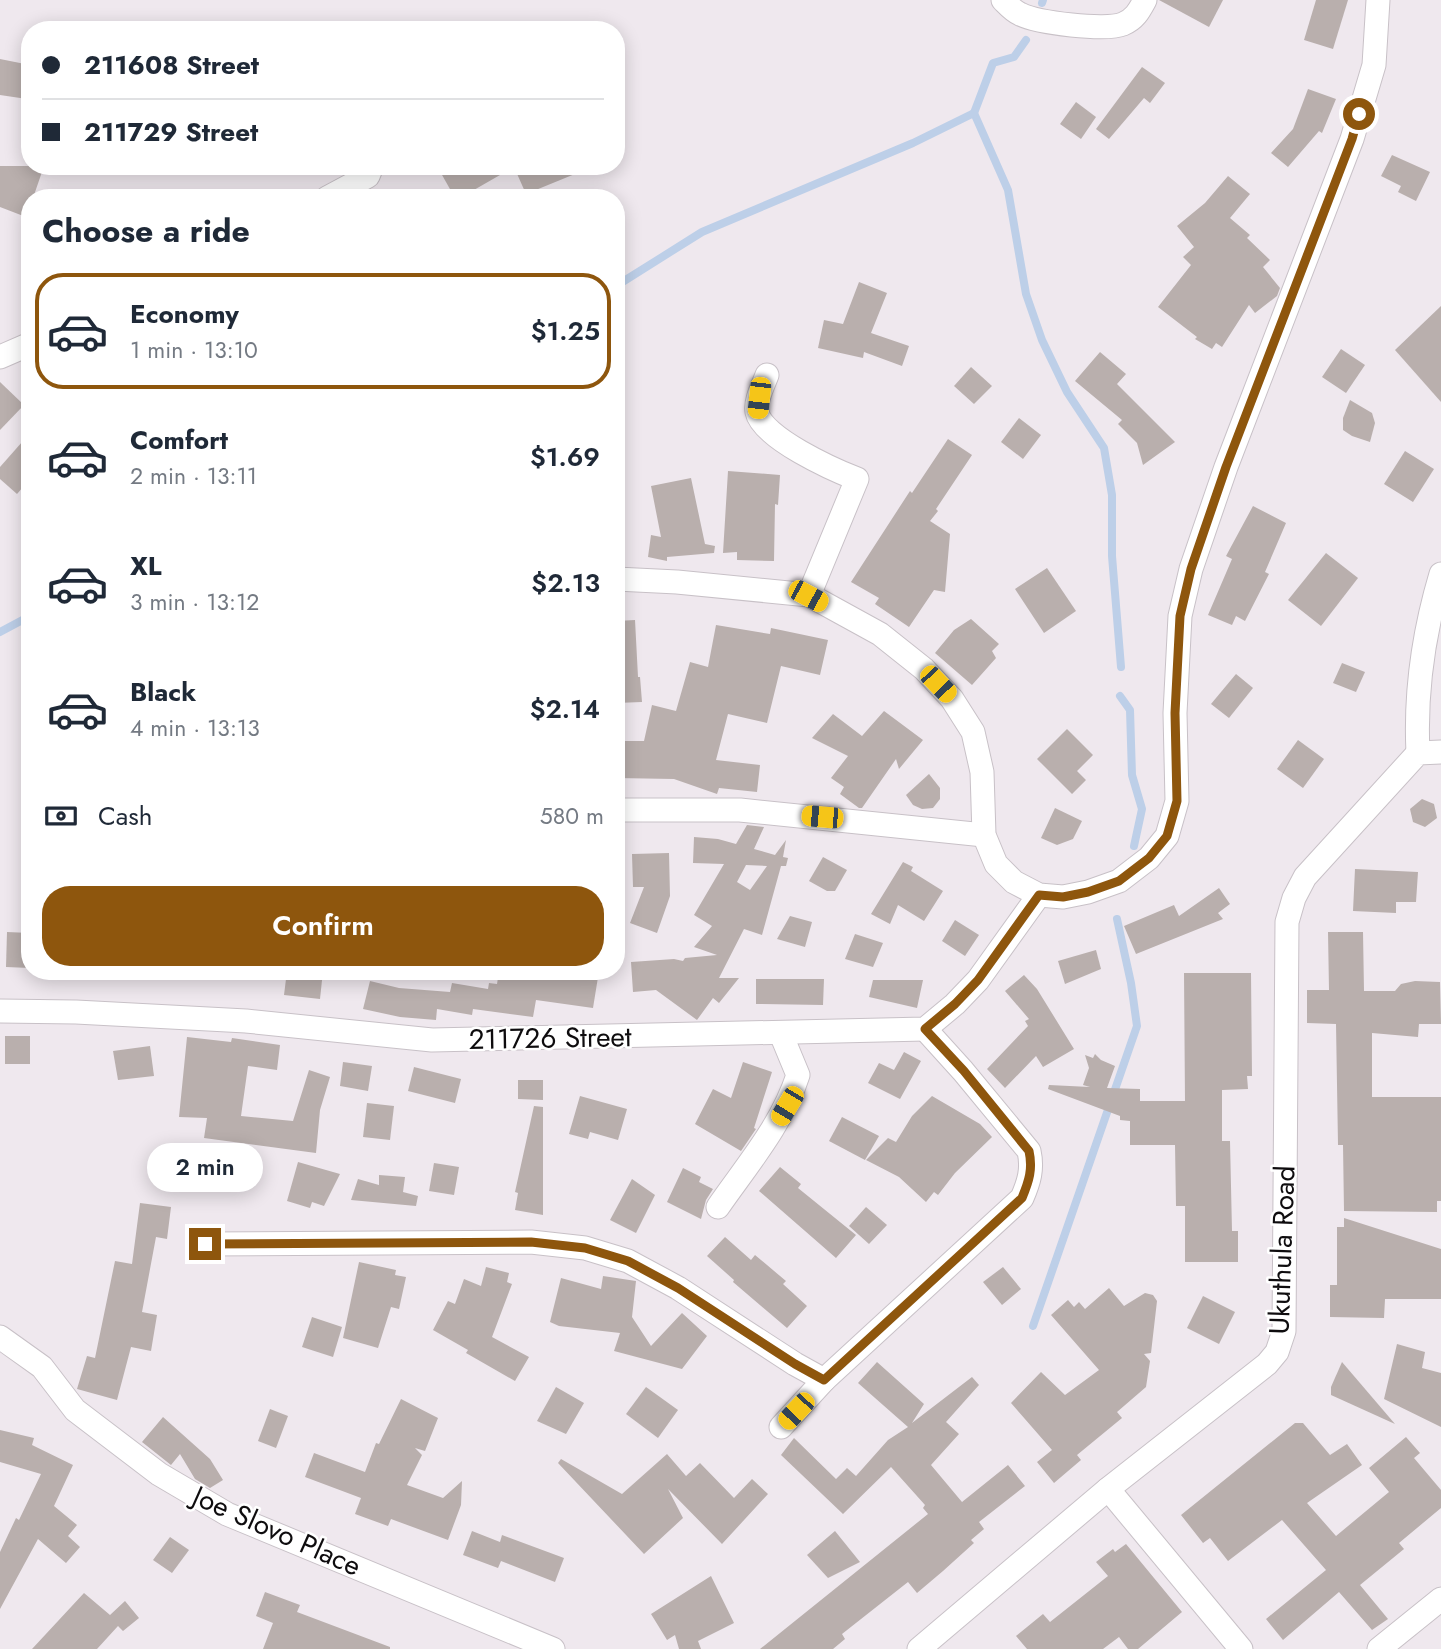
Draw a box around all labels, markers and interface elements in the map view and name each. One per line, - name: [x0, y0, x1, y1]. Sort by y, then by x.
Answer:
- text: 211608 Street: [84, 46, 259, 84]
- route start: [1343, 98, 1375, 130]
- text: 211729 Street: [84, 113, 258, 151]
- text: Choose a ride: [42, 208, 250, 254]
- text: Economy: [130, 295, 239, 333]
- icon: car: [46, 300, 109, 363]
- text: $1.25: [531, 312, 600, 350]
- text: 1 min · 13:10: [130, 333, 258, 367]
- car: [747, 376, 772, 420]
- text: Comfort: [130, 421, 228, 459]
- icon: car: [46, 426, 109, 489]
- text: $1.69: [530, 438, 600, 476]
- text: 2 min · 13:11: [130, 459, 257, 493]
- text: XL: [130, 547, 162, 585]
- icon: car: [46, 552, 109, 615]
- text: $2.13: [531, 564, 600, 602]
- car: [785, 577, 832, 615]
- text: 3 min · 13:12: [130, 585, 259, 619]
- car: [916, 662, 961, 706]
- text: Black: [130, 673, 196, 711]
- icon: car: [46, 678, 109, 741]
- text: $2.14: [530, 690, 600, 728]
- text: 4 min · 13:13: [130, 711, 260, 745]
- icon: cash: [42, 797, 80, 835]
- text: Cash: [98, 797, 152, 835]
- text: 580 m: [540, 799, 604, 833]
- car: [801, 805, 844, 829]
- button: Confirm: [42, 886, 604, 966]
- street label: 211726 Street: [468, 1016, 632, 1060]
- car: [768, 1083, 807, 1129]
- callout: 2 min: [147, 1142, 263, 1192]
- text: 2 min: [175, 1150, 235, 1184]
- street label: Ukuthula Road: [1259, 1165, 1305, 1335]
- route end: [189, 1228, 221, 1260]
- car: [774, 1388, 819, 1434]
- street label: Joe Slovo Place: [183, 1474, 368, 1586]

